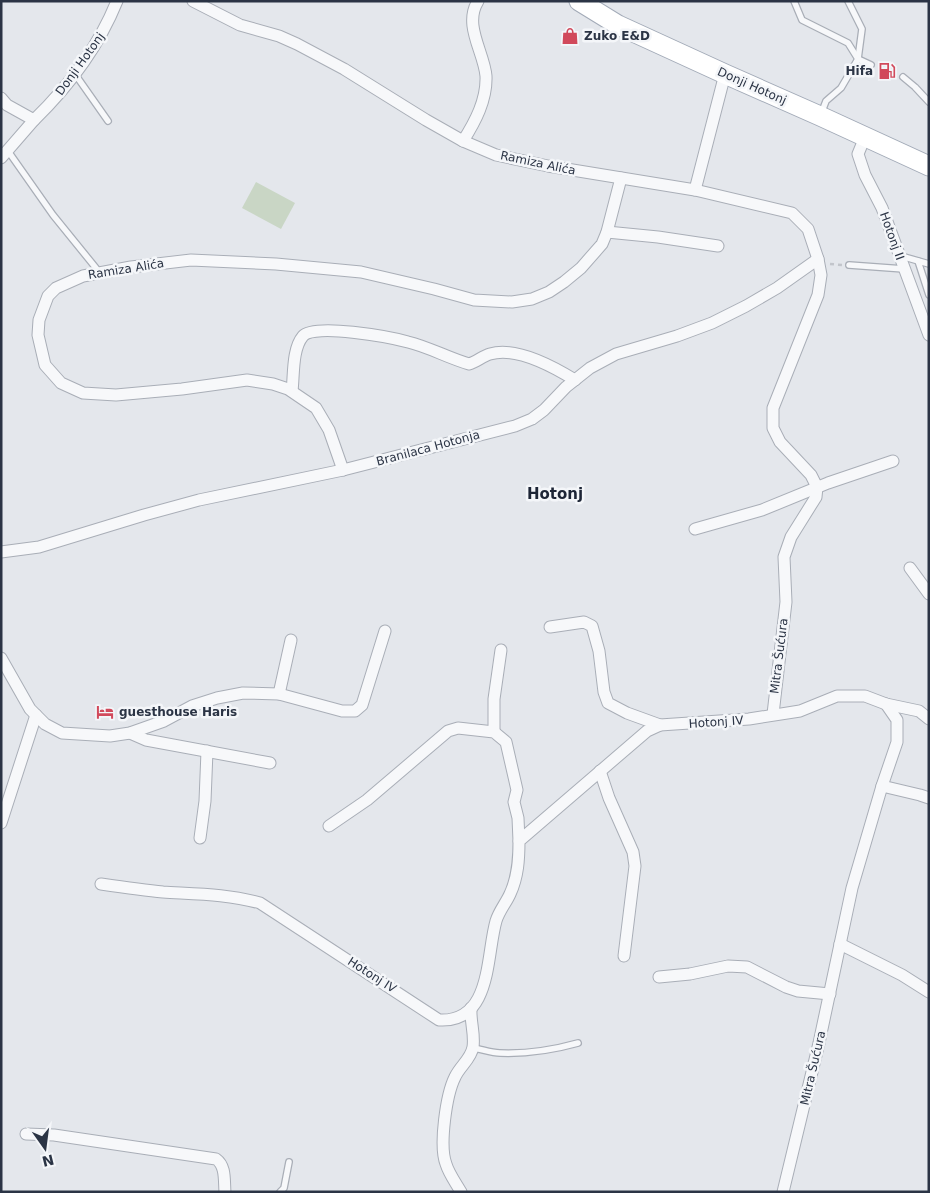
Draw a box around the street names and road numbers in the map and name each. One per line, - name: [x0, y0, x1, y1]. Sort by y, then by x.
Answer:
- street label: Donji Hotonj: [53, 30, 107, 98]
- street label: Donji Hotonj: [715, 65, 789, 107]
- street label: Ramiza Alića: [499, 148, 577, 178]
- street label: Hotonj II: [877, 210, 907, 262]
- street label: Ramiza Alića: [87, 256, 165, 282]
- street label: Branilaca Hotonja: [375, 427, 481, 469]
- street label: Mitra Šućura: [766, 617, 791, 695]
- street label: Hotonj IV: [688, 713, 745, 731]
- street label: Hotonj IV: [345, 954, 400, 996]
- street label: Mitra Šućura: [797, 1029, 828, 1107]

